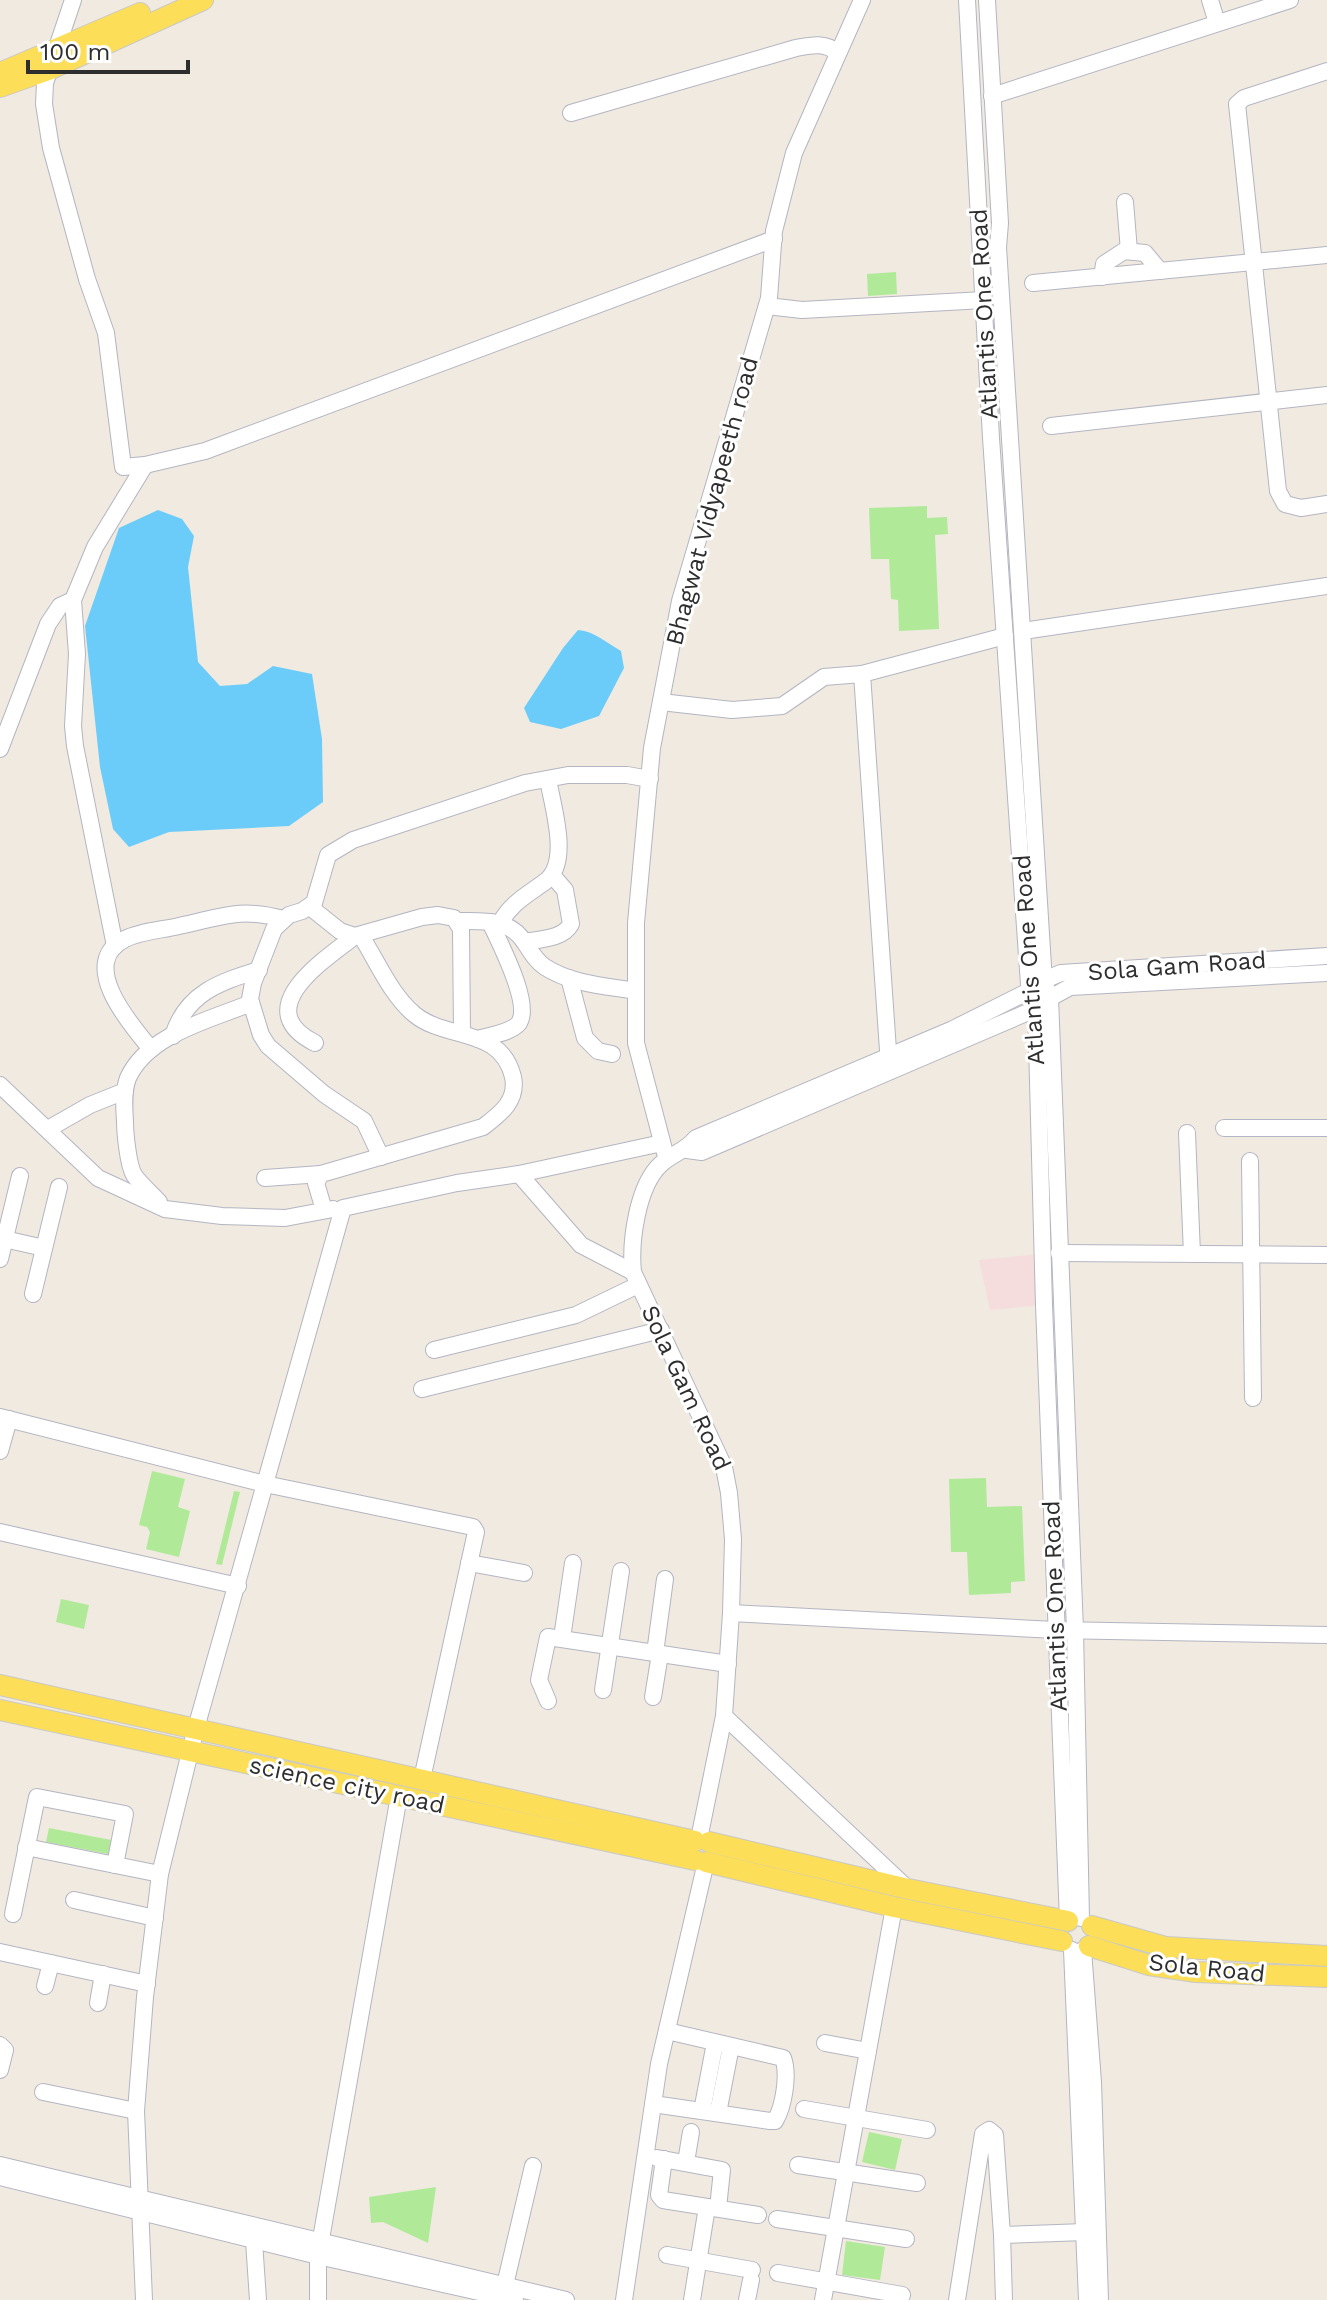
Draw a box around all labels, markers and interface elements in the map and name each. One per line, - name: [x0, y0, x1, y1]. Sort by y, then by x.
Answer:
- scale bar: [28, 24, 188, 74]
- text: 100 m: [40, 38, 110, 66]
- street label: Atlantis One Road: [964, 208, 1004, 420]
- street label: Bhagwat Vidyapeeth road: [660, 354, 764, 648]
- street label: Atlantis One Road: [1008, 854, 1050, 1066]
- street label: Sola Gam Road: [1087, 946, 1267, 986]
- street label: Sola Gam Road: [635, 1301, 737, 1475]
- street label: Atlantis One Road: [1037, 1500, 1073, 1712]
- street label: science city road: [247, 1751, 447, 1819]
- street label: Sola Road: [1147, 1948, 1267, 1988]

